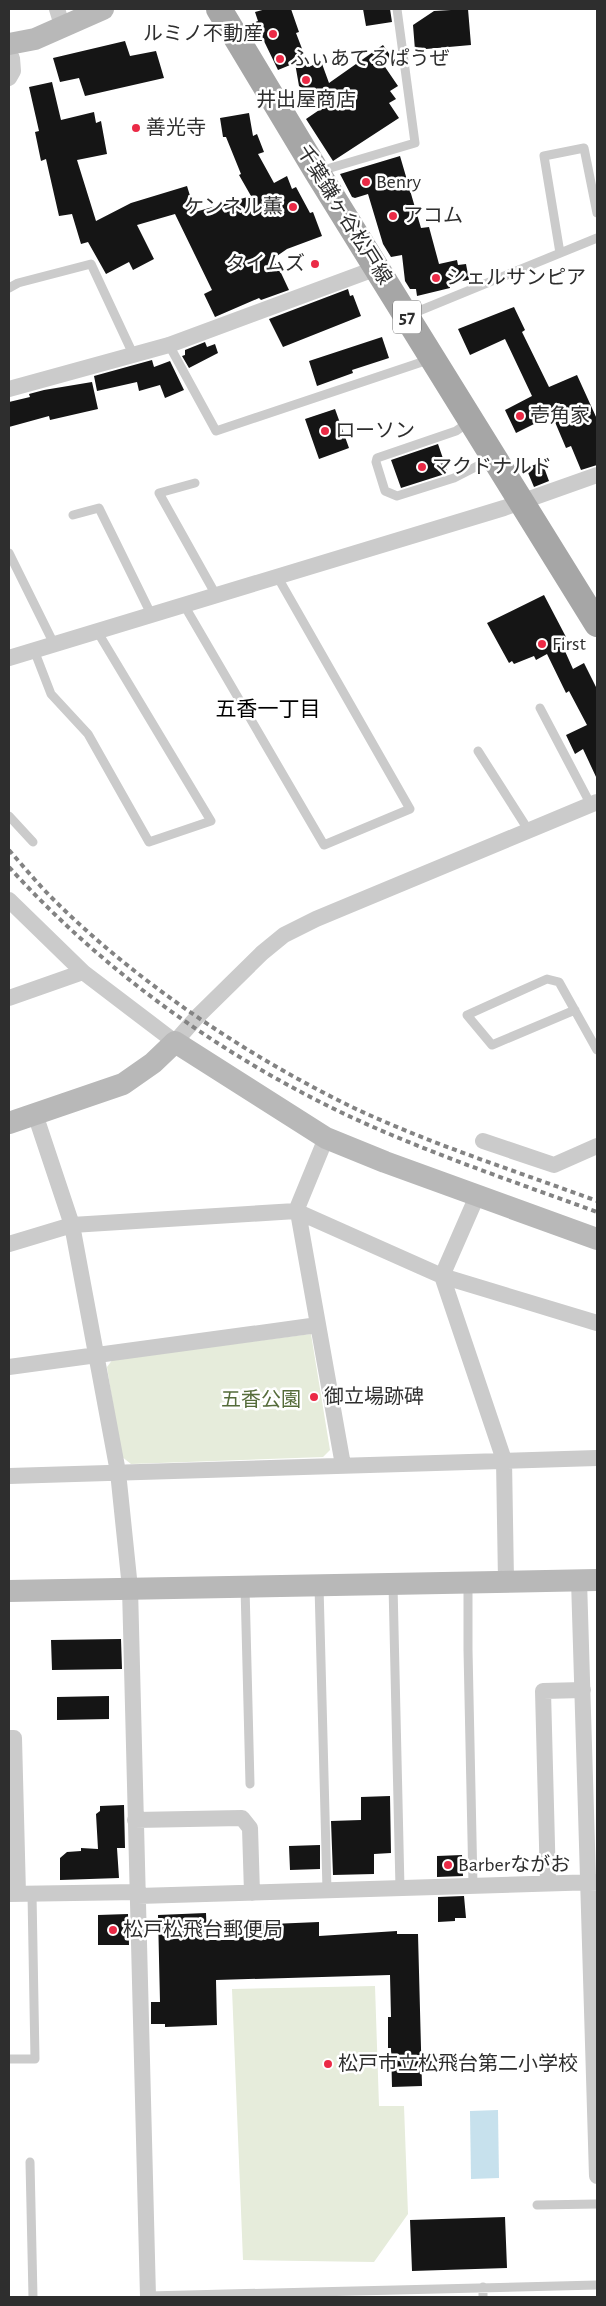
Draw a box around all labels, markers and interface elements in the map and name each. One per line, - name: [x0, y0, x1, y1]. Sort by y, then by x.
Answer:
- place label: ルミノ不動産: [143, 23, 263, 44]
- marker: ルミノ不動産: [267, 28, 279, 40]
- place label: ふぃあてるぱうぜ: [290, 48, 450, 69]
- marker: ふぃあてるぱうぜ: [274, 53, 286, 65]
- marker: 井出屋商店: [300, 74, 312, 86]
- place label: 井出屋商店: [256, 89, 356, 110]
- place label: 善光寺: [146, 117, 206, 138]
- marker: 善光寺: [130, 122, 142, 134]
- street label: 千葉鎌ヶ谷松戸線: [293, 141, 397, 288]
- place label: Benry: [376, 172, 422, 192]
- marker: Benry: [360, 176, 372, 188]
- place label: ケンネル薫: [184, 195, 283, 217]
- marker: ケンネル薫: [287, 201, 299, 213]
- place label: アコム: [403, 206, 463, 226]
- marker: アコム: [387, 210, 399, 222]
- place label: タイムズ: [225, 253, 305, 274]
- marker: タイムズ: [309, 258, 321, 270]
- place label: シェルサンピア: [446, 267, 586, 288]
- marker: シェルサンピア: [430, 272, 442, 284]
- road number: 57: [393, 300, 421, 334]
- place label: 壱角家: [530, 405, 590, 426]
- marker: 壱角家: [514, 410, 526, 422]
- place label: ローソン: [335, 421, 415, 441]
- marker: ローソン: [319, 425, 331, 437]
- place label: マクドナルド: [432, 456, 552, 477]
- marker: マクドナルド: [416, 461, 428, 473]
- place label: First: [552, 634, 586, 654]
- marker: First: [536, 638, 548, 650]
- district label: 五香一丁目: [216, 698, 321, 720]
- place label: 御立場跡碑: [324, 1386, 424, 1407]
- park label: 五香公園: [221, 1389, 301, 1410]
- marker: 御立場跡碑: [308, 1391, 320, 1403]
- place label: Barberながお: [458, 1854, 570, 1875]
- marker: Barberながお: [442, 1859, 454, 1871]
- place label: 松戸松飛台郵便局: [123, 1919, 283, 1940]
- marker: 松戸松飛台郵便局: [107, 1924, 119, 1936]
- place label: 松戸市立松飛台第二小学校: [338, 2053, 578, 2074]
- marker: 松戸市立松飛台第二小学校: [322, 2058, 334, 2070]

